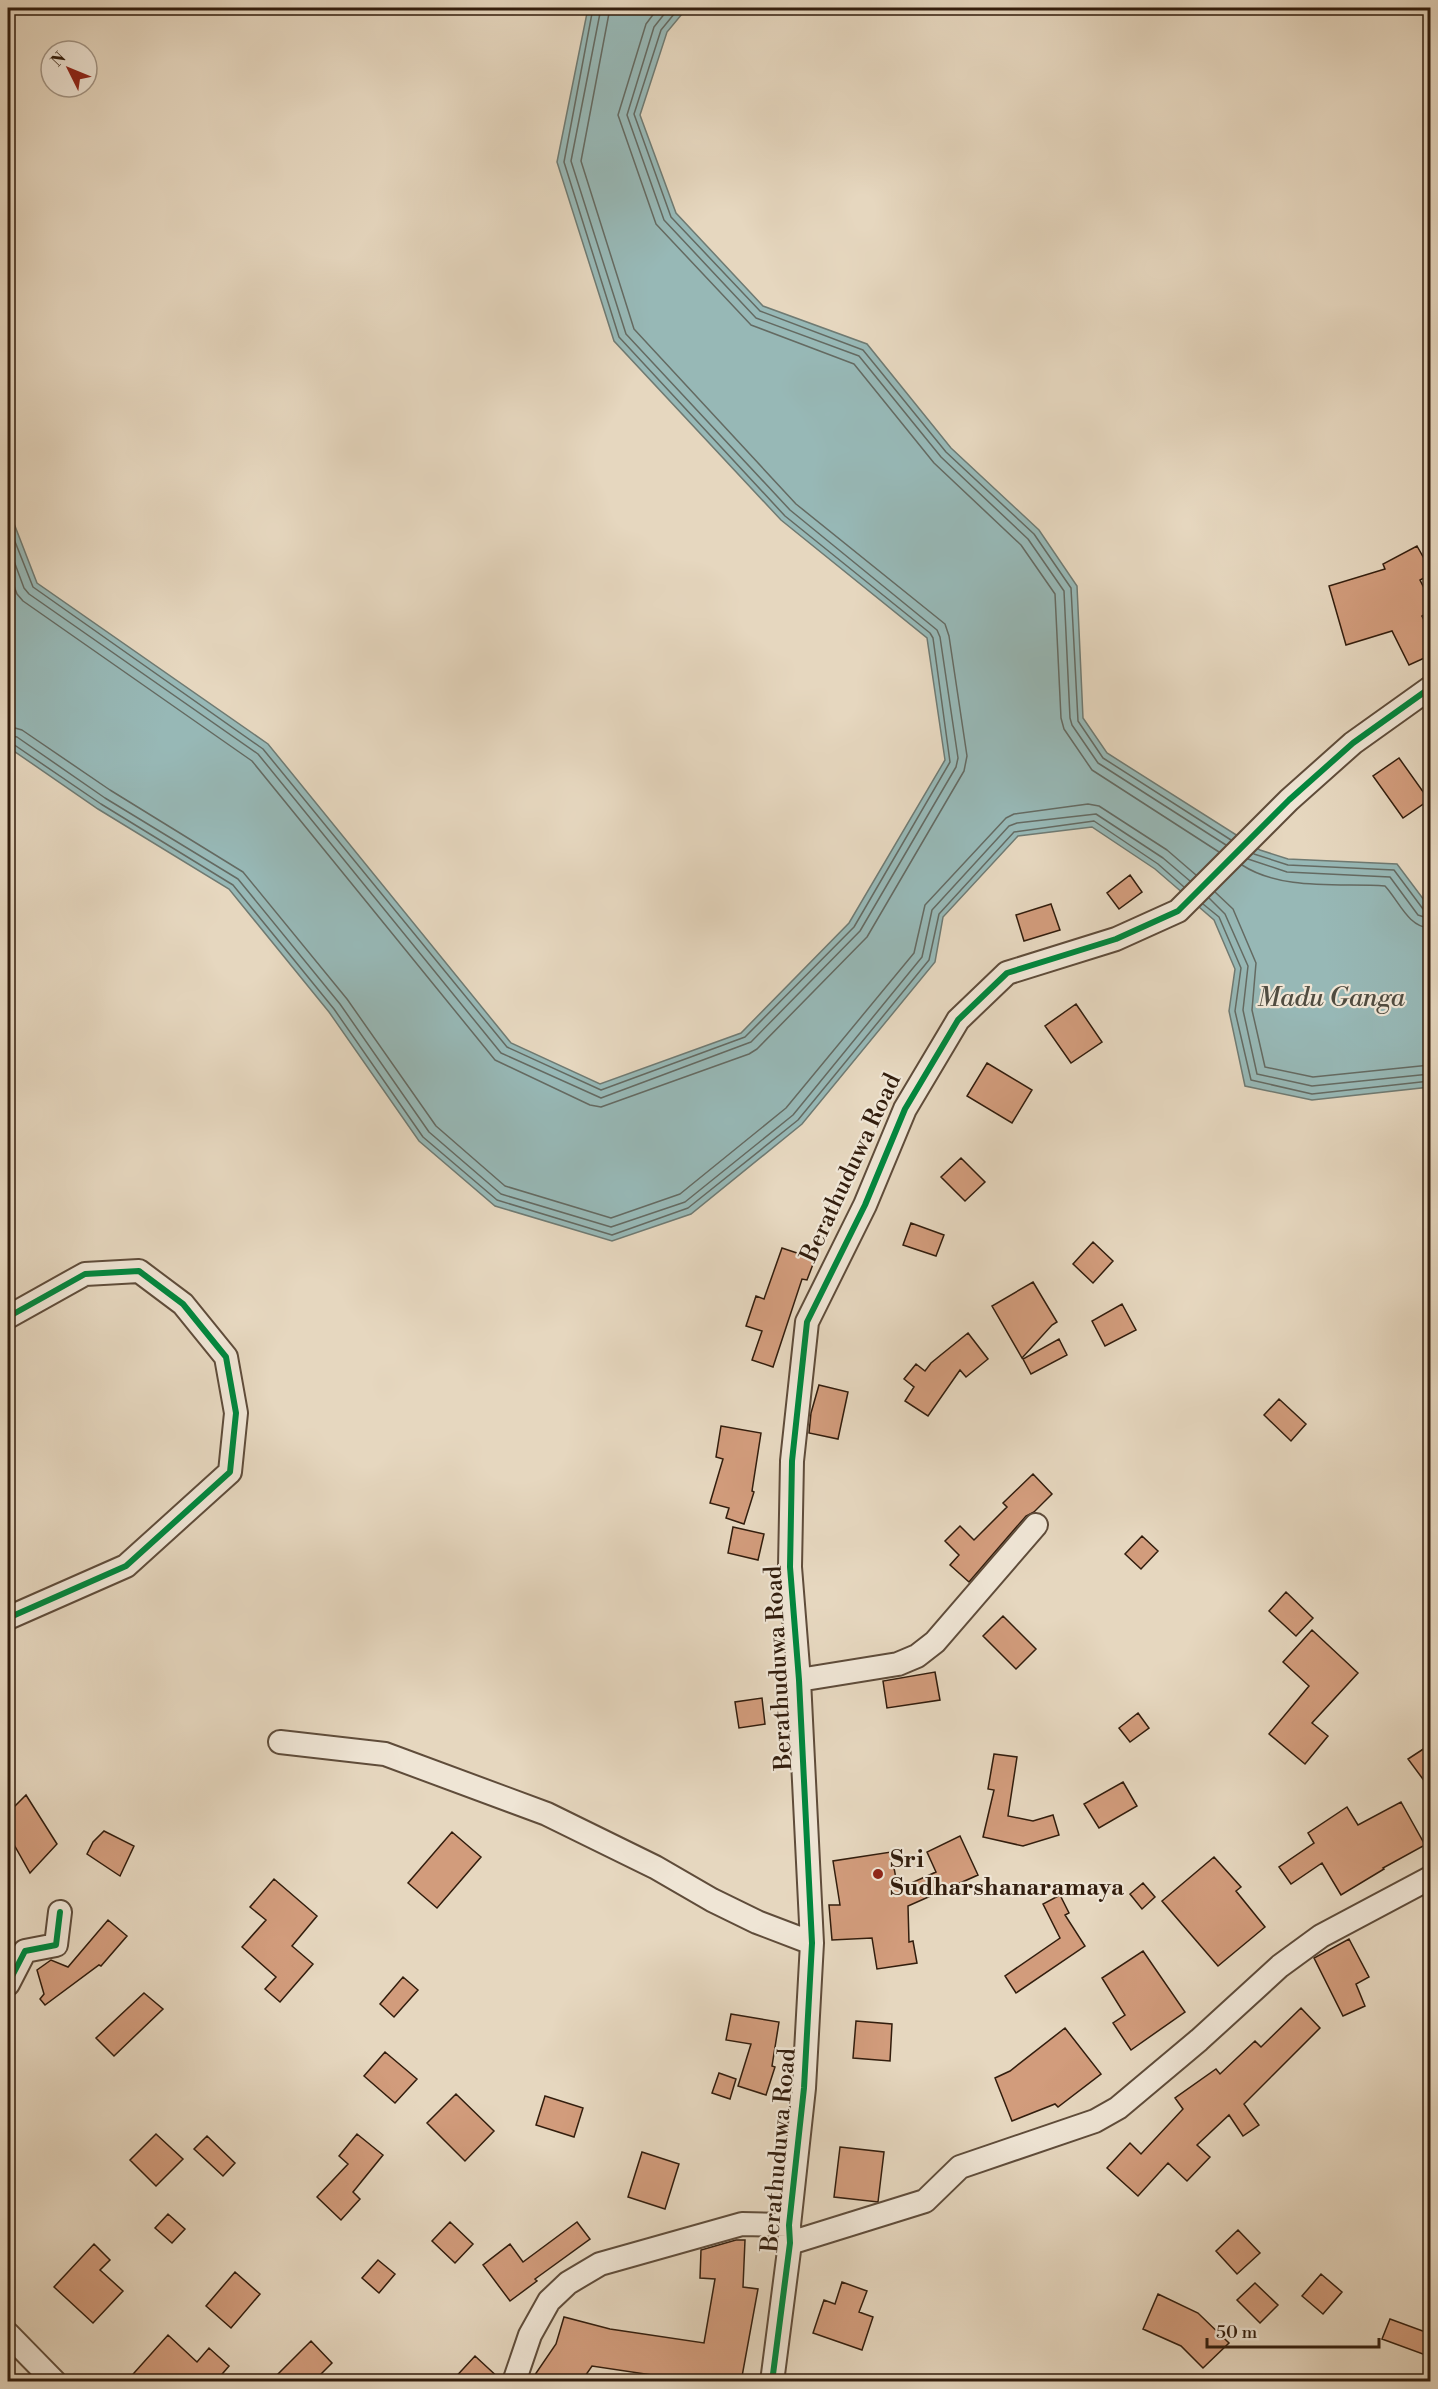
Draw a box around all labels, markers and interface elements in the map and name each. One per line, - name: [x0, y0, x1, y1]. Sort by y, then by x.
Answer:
- north arrow: [39, 39, 99, 99]
- text: N: [47, 48, 71, 71]
- water label: Madu Ganga: [1257, 982, 1405, 1014]
- street label: Berathuduwa Road: [794, 1068, 908, 1268]
- street label: Berathuduwa Road: [759, 1565, 799, 1772]
- place label: Sri Sudharshanaramaya: [890, 1845, 1125, 1903]
- marker: Sri Sudharshanaramaya: [871, 1867, 885, 1881]
- street label: Berathuduwa Road: [755, 2046, 803, 2254]
- scale bar: [1207, 2311, 1380, 2349]
- text: 50 m: [1216, 2321, 1258, 2344]

